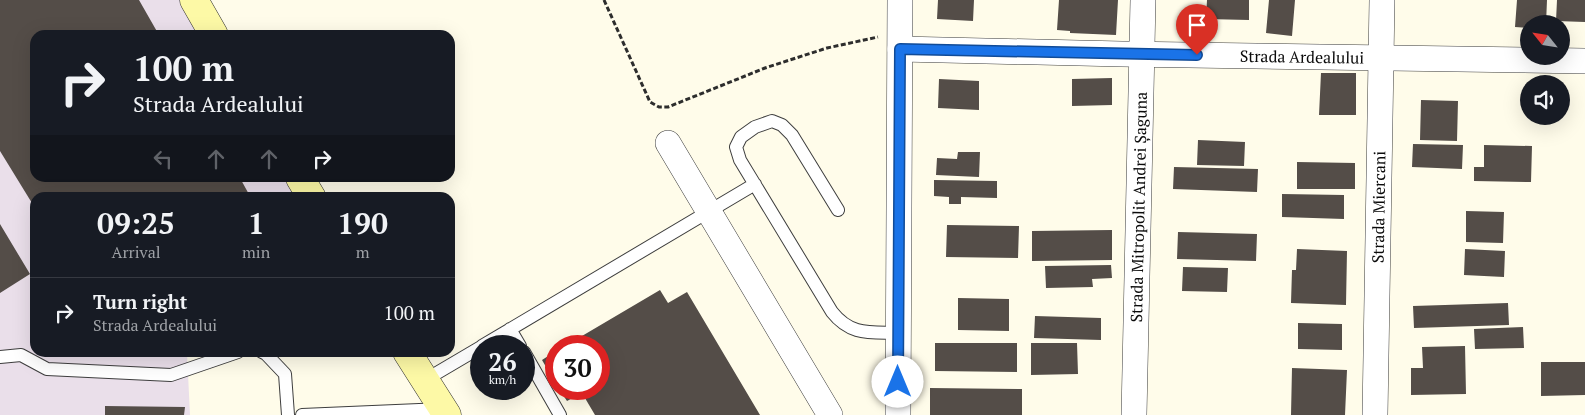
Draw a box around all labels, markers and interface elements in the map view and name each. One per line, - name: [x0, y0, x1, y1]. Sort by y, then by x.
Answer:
- pin: [1176, 4, 1218, 55]
- icon: arrive: [1183, 11, 1211, 39]
- north arrow: [1520, 15, 1570, 65]
- map controls: [1520, 15, 1570, 125]
- text: 100 m: [133, 45, 234, 91]
- street label: Strada Ardealului: [1240, 45, 1364, 69]
- icon: right: [50, 50, 115, 115]
- button: sound: [1520, 75, 1570, 125]
- text: Strada Ardealului: [133, 89, 304, 118]
- street label: Strada Mitropolit Andrei Șaguna: [1125, 92, 1152, 323]
- icon: left: [149, 145, 177, 173]
- icon: ahead: [202, 145, 230, 173]
- icon: ahead: [255, 145, 283, 173]
- icon: right: [308, 145, 336, 173]
- street label: Strada Miercani: [1367, 150, 1390, 263]
- text: 09:25: [97, 203, 175, 243]
- text: 1: [248, 203, 265, 243]
- text: 190: [337, 203, 388, 243]
- text: Arrival: [111, 241, 161, 263]
- text: min: [242, 241, 270, 263]
- text: m: [356, 241, 369, 263]
- text: Turn right: [93, 289, 187, 314]
- icon: right: [50, 299, 78, 327]
- text: 100 m: [384, 300, 435, 325]
- text: Strada Ardealului: [93, 314, 217, 336]
- speed limit sign: 30: [545, 335, 610, 400]
- text: 26: [488, 345, 517, 378]
- position arrow: [871, 355, 923, 407]
- text: km/h: [489, 372, 516, 387]

